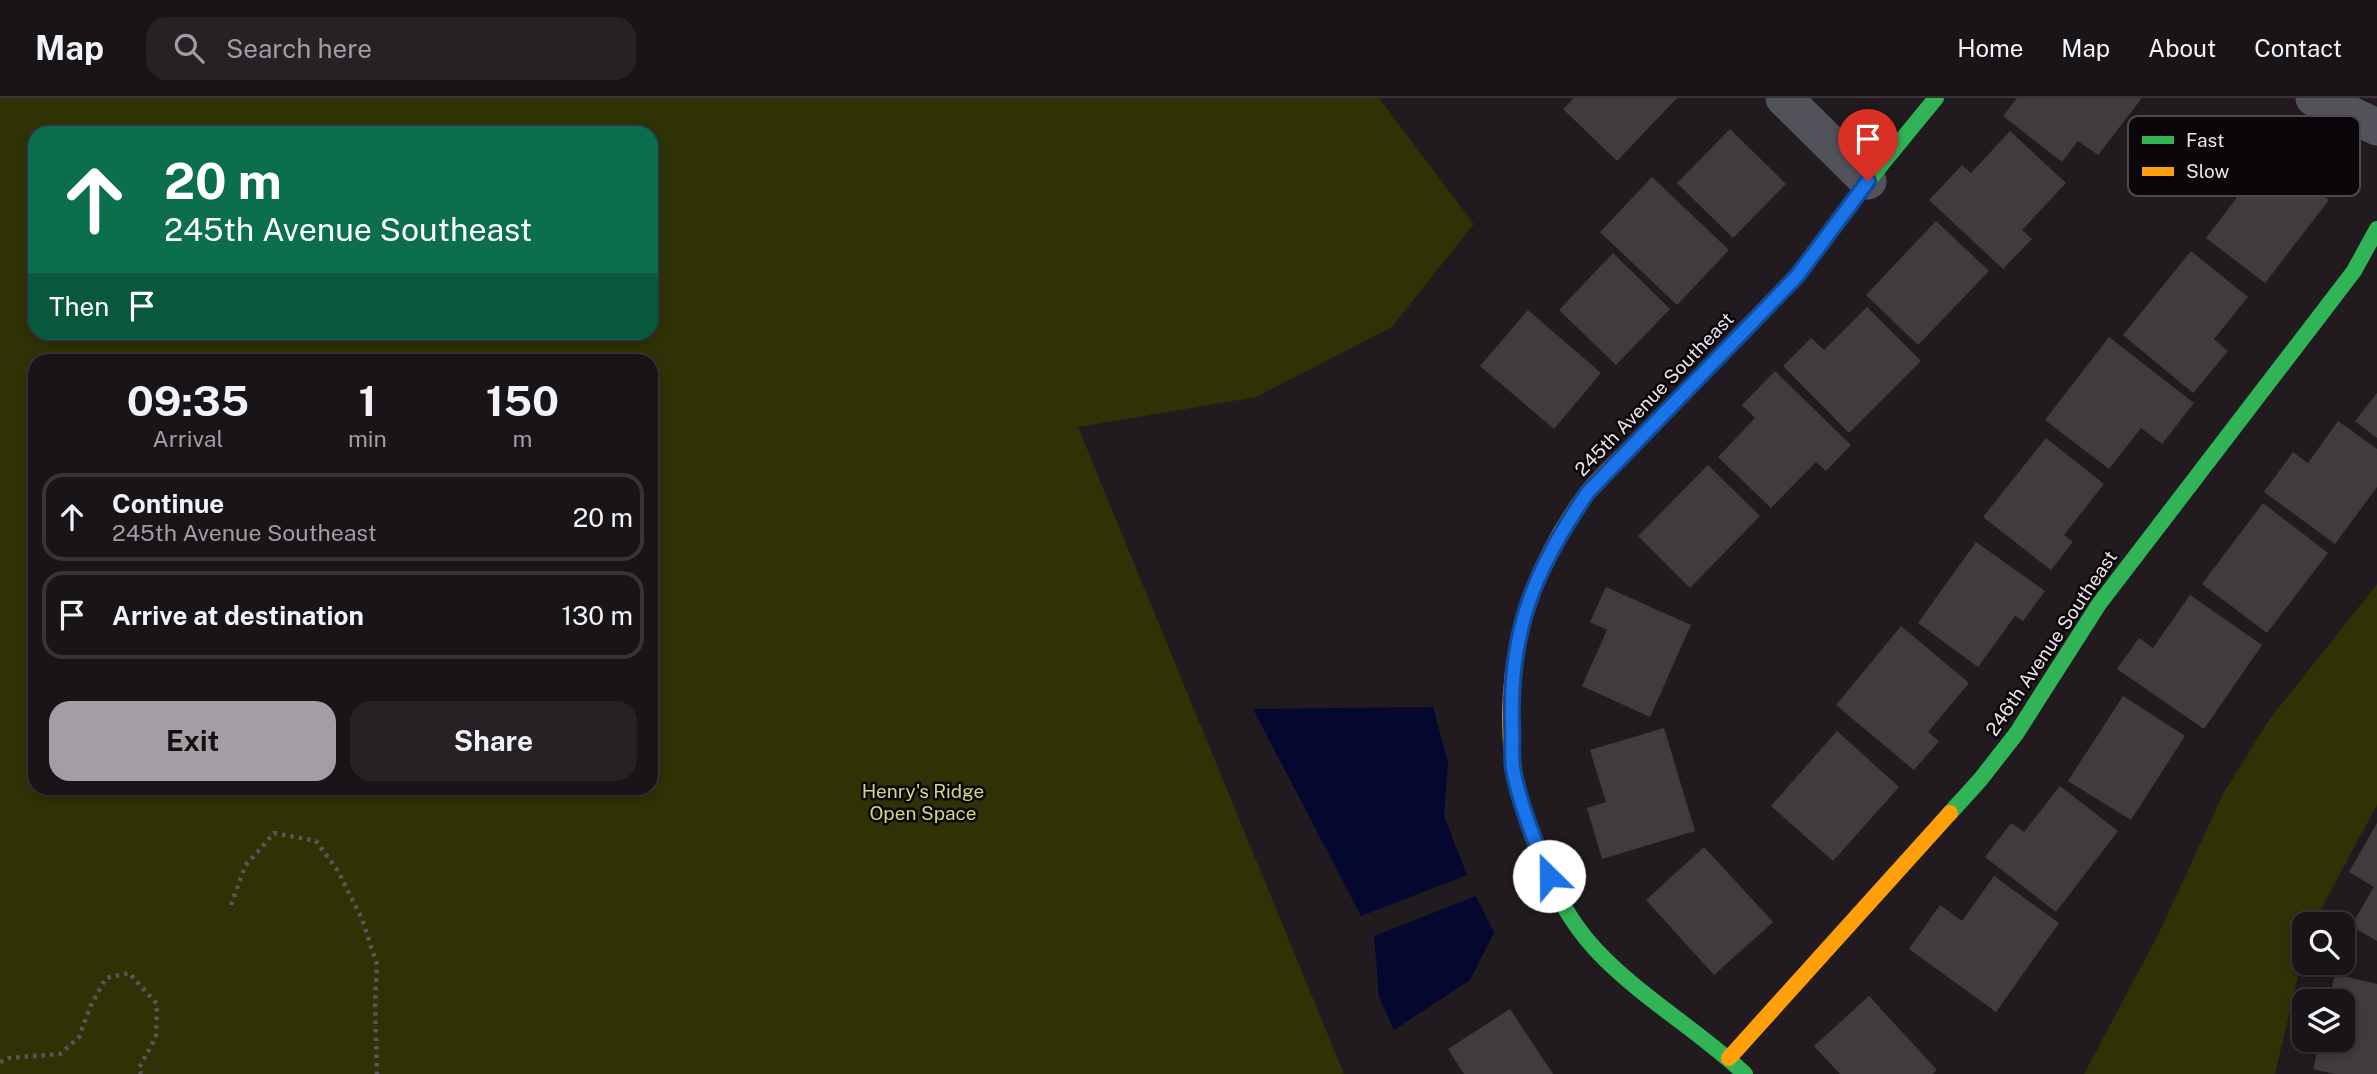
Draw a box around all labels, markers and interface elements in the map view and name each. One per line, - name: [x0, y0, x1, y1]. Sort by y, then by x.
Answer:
- search box: [146, 17, 636, 80]
- text: Map: [35, 29, 104, 67]
- icon: search: [170, 29, 208, 67]
- text: Search here: [226, 33, 372, 64]
- text: Home: [1957, 34, 2023, 62]
- text: Map: [2061, 34, 2110, 62]
- text: About: [2148, 34, 2216, 62]
- text: Contact: [2254, 34, 2342, 62]
- pin: [1838, 109, 1898, 181]
- legend: [2128, 116, 2360, 196]
- icon: arrive: [1849, 120, 1887, 158]
- text: Fast: [2186, 129, 2224, 151]
- text: 20 m: [164, 152, 282, 210]
- icon: ahead: [49, 154, 140, 245]
- text: Slow: [2186, 160, 2230, 182]
- text: 245th Avenue Southeast: [164, 211, 532, 248]
- icon: arrive: [123, 287, 161, 325]
- text: Then: [49, 291, 109, 322]
- street label: 245th Avenue Southeast: [1570, 308, 1738, 480]
- text: 09:35: [127, 376, 249, 425]
- text: 1: [358, 376, 376, 425]
- text: 150: [486, 376, 559, 425]
- text: Arrival: [152, 425, 223, 452]
- text: min: [348, 425, 387, 452]
- text: m: [512, 425, 532, 452]
- text: Continue: [112, 488, 224, 519]
- icon: ahead: [53, 498, 91, 536]
- text: 20 m: [573, 502, 633, 533]
- text: 245th Avenue Southeast: [112, 519, 377, 546]
- street label: 246th Avenue Southeast: [1981, 546, 2121, 740]
- icon: arrive: [53, 596, 91, 634]
- text: Arrive at destination: [112, 600, 364, 631]
- text: 130 m: [561, 600, 633, 631]
- button: Exit: [49, 701, 336, 781]
- button: Share: [350, 701, 637, 781]
- park label: Henry's Ridge Open Space: [862, 780, 984, 824]
- position arrow: [1512, 839, 1586, 913]
- map controls: [2292, 912, 2355, 1052]
- button: search: [2292, 912, 2355, 975]
- button: layers: [2292, 989, 2355, 1052]

